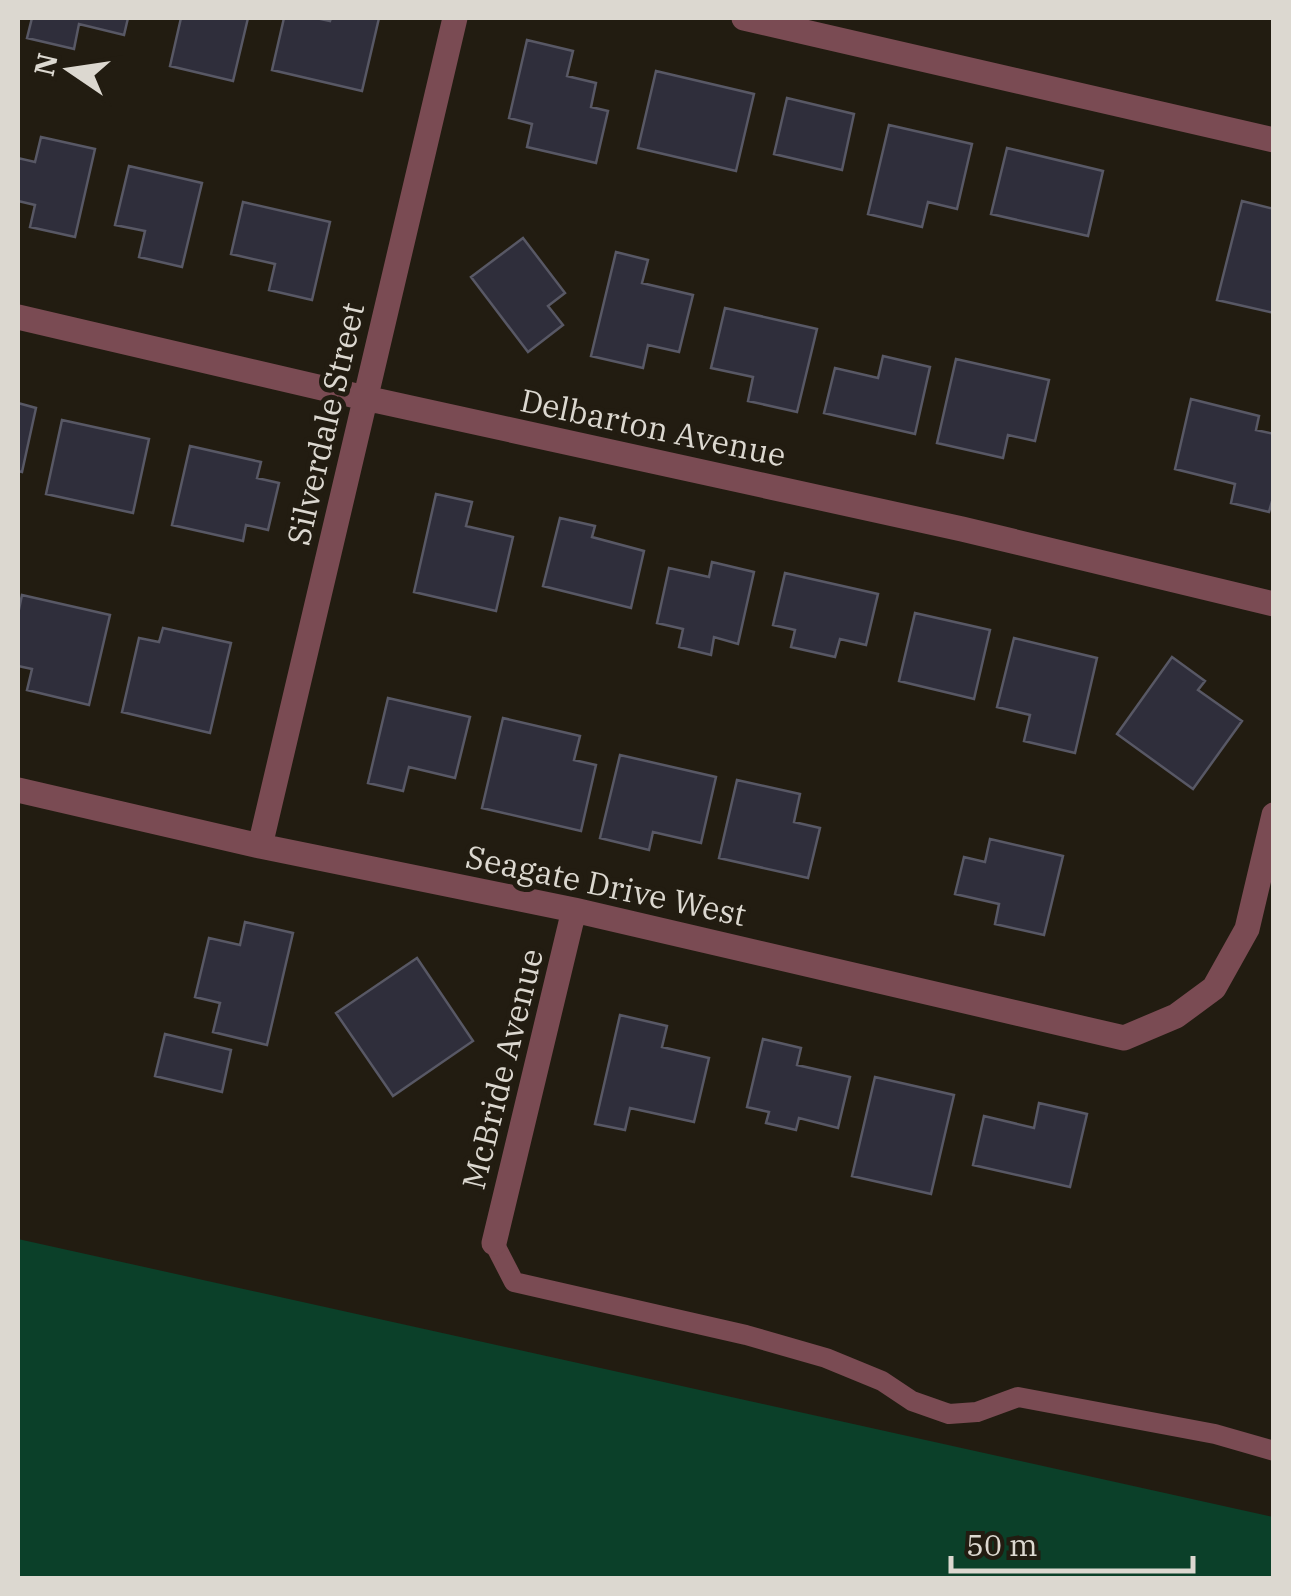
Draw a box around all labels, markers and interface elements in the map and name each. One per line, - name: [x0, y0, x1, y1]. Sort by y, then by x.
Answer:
- north arrow: [20, 20, 120, 120]
- text: N: [25, 49, 66, 79]
- street label: Silverdale Street: [277, 298, 373, 549]
- street label: Delbarton Avenue: [517, 378, 790, 476]
- street label: Seagate Drive West: [462, 835, 750, 935]
- street label: McBride Avenue: [452, 944, 552, 1193]
- scale bar: [951, 1511, 1194, 1573]
- text: 50 m: [966, 1525, 1038, 1564]

